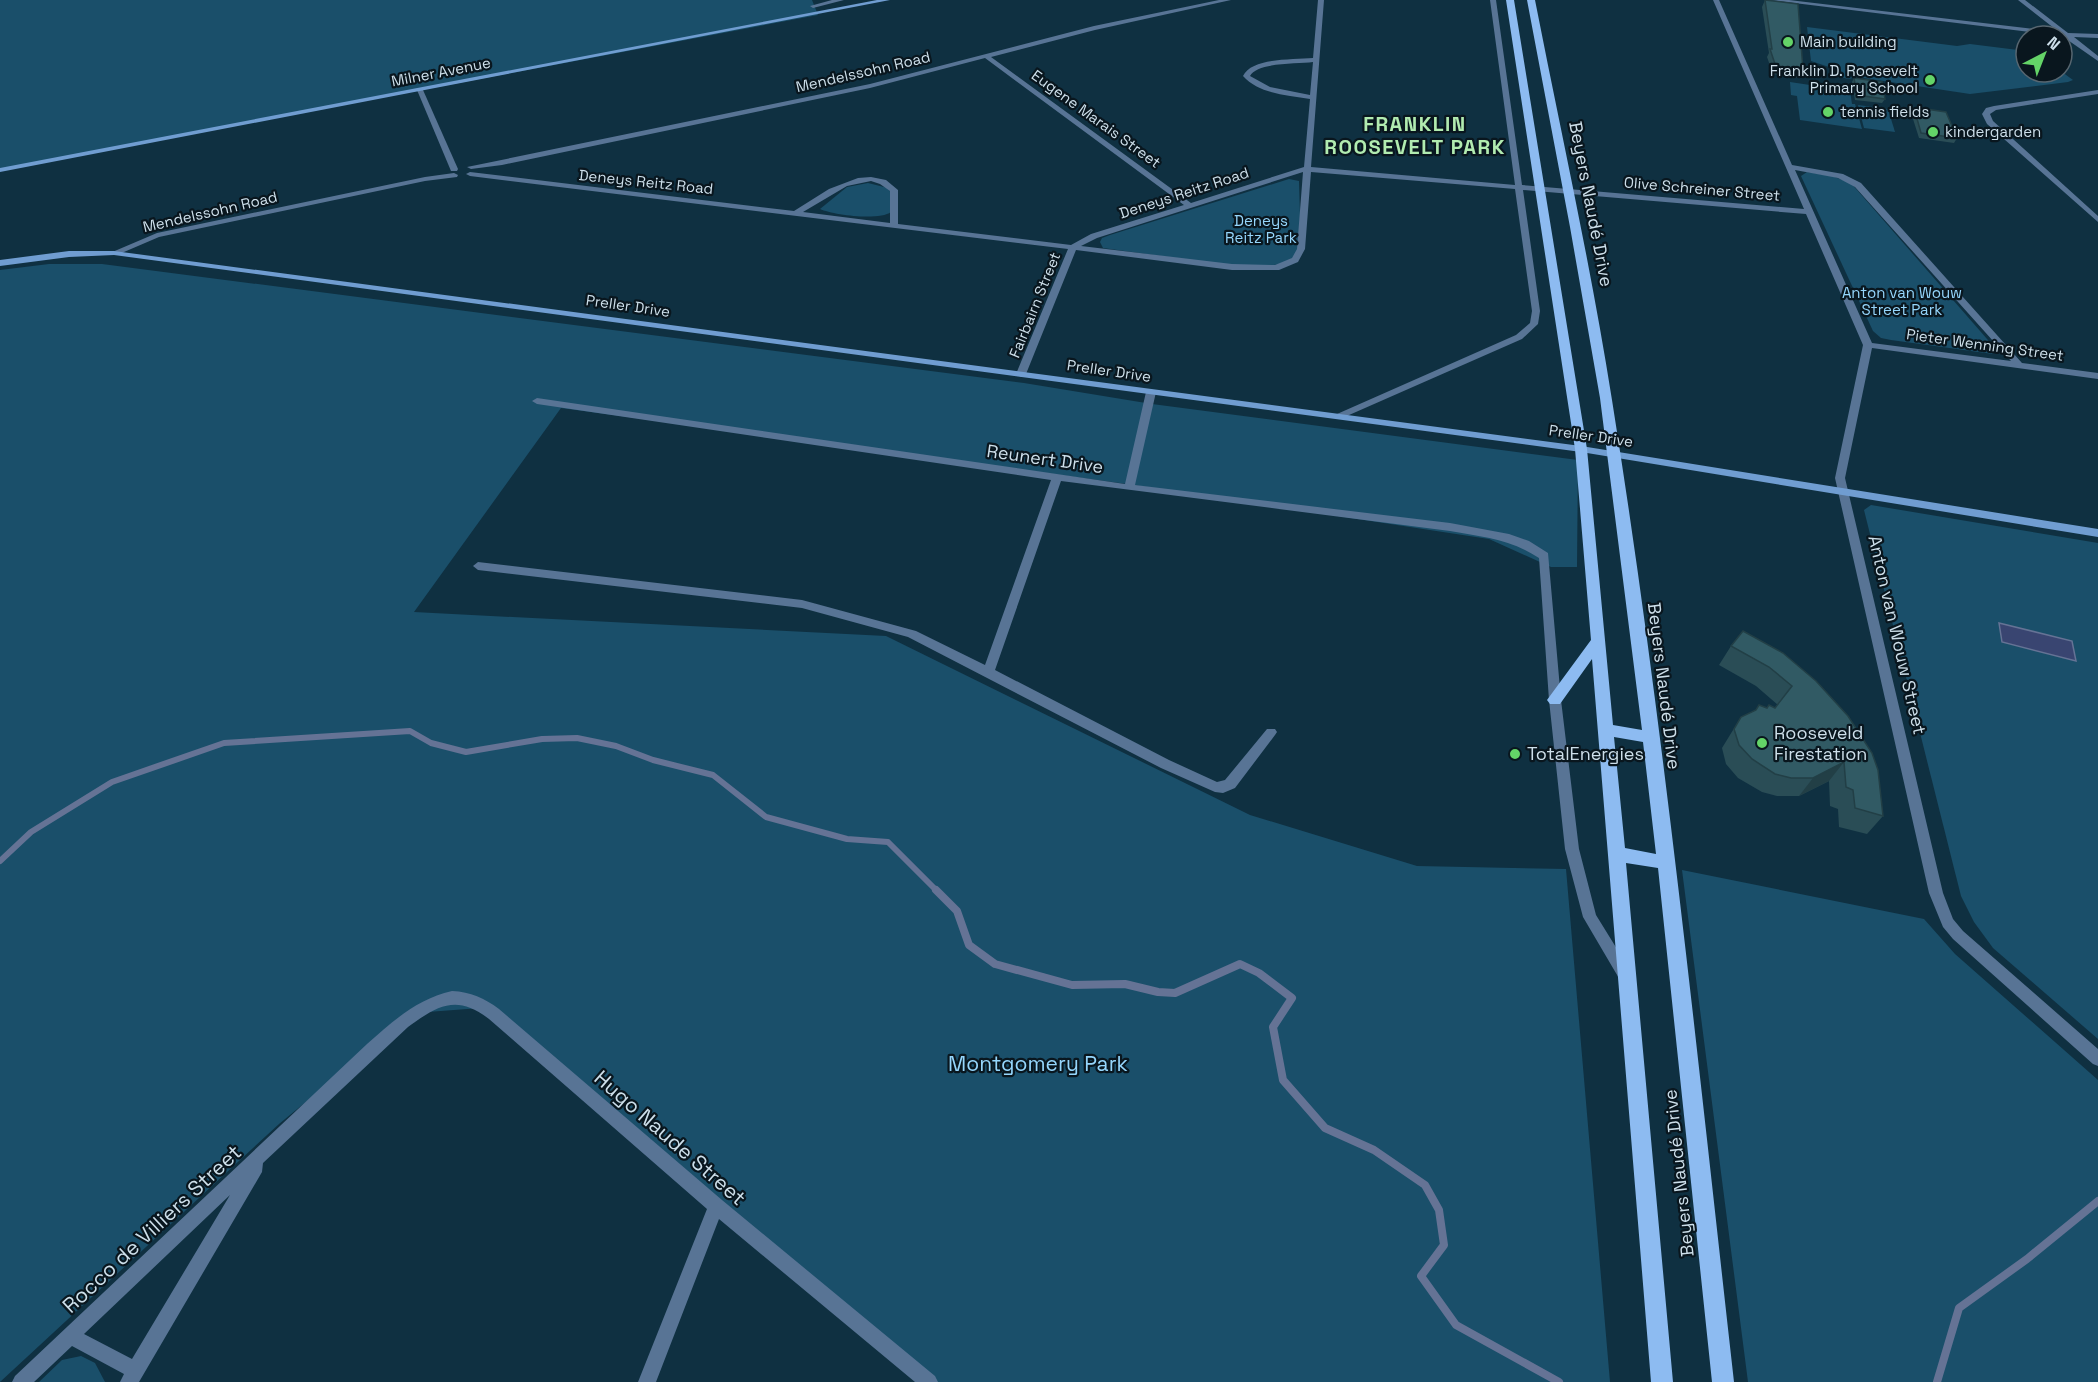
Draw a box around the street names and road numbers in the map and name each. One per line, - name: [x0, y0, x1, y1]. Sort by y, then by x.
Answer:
- street label: Mendelssohn Road: [794, 47, 932, 96]
- street label: Milner Avenue: [390, 53, 492, 90]
- street label: Eugene Marais Street: [1028, 65, 1165, 172]
- street label: Beyers Naudé Drive: [1564, 119, 1619, 289]
- street label: Deneys Reitz Road: [1117, 163, 1251, 222]
- street label: Deneys Reitz Road: [578, 165, 714, 198]
- street label: Olive Schreiner Street: [1623, 172, 1781, 205]
- street label: Mendelssohn Road: [141, 187, 279, 236]
- street label: Fairbairn Street: [1005, 249, 1064, 361]
- street label: Preller Drive: [585, 290, 672, 321]
- street label: Pieter Wenning Street: [1905, 324, 2065, 365]
- street label: Preller Drive: [1066, 355, 1153, 386]
- street label: Preller Drive: [1548, 420, 1635, 451]
- street label: Reunert Drive: [985, 439, 1105, 478]
- street label: Anton van Wouw Street: [1863, 533, 1932, 737]
- street label: Beyers Naudé Drive: [1643, 601, 1686, 771]
- street label: Hugo Naude Street: [589, 1064, 752, 1211]
- street label: Beyers Naudé Drive: [1658, 1088, 1699, 1258]
- street label: Rocco de Villiers Street: [56, 1139, 247, 1319]

